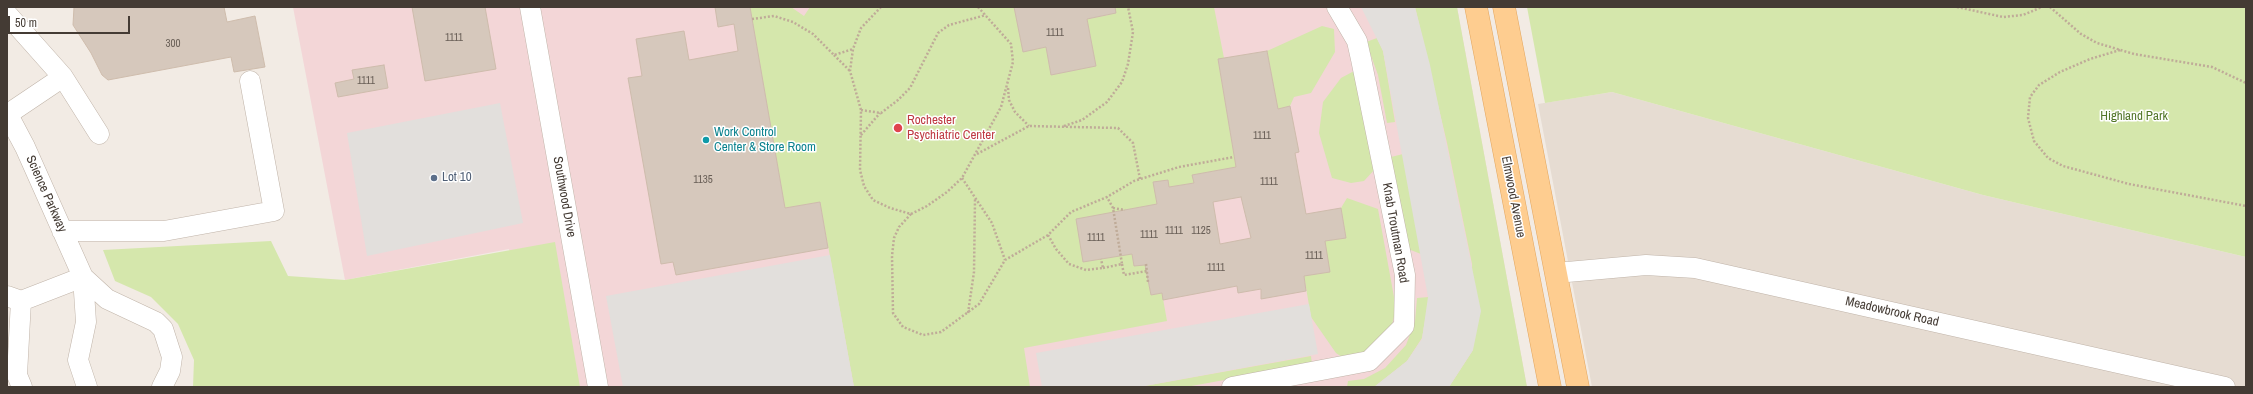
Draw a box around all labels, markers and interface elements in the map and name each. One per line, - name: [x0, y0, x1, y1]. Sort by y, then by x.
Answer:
- scale bar: [10, 8, 132, 34]
- text: 50 m: [15, 15, 37, 31]
- house number: 1111: [1046, 26, 1064, 40]
- house number: 1111: [445, 31, 463, 45]
- house number: 300: [165, 37, 181, 51]
- house number: 1111: [357, 74, 375, 88]
- park label: Highland Park: [2100, 109, 2168, 125]
- place label: Rochester Psychiatric Center: [907, 113, 995, 144]
- marker: Rochester Psychiatric Center: [892, 122, 904, 134]
- place label: Work Control Center & Store Room: [714, 125, 816, 156]
- house number: 1111: [1253, 129, 1271, 143]
- marker: Work Control Center & Store Room: [701, 135, 711, 145]
- street label: Science Parkway: [22, 153, 70, 235]
- street label: Southwood Drive: [549, 155, 579, 239]
- street label: Elmwood Avenue: [1497, 155, 1529, 239]
- place label: Lot 10: [442, 170, 472, 186]
- marker: Lot 10: [429, 173, 439, 183]
- house number: 1135: [693, 173, 713, 187]
- house number: 1111: [1260, 175, 1278, 189]
- street label: Knab Troutman Road: [1379, 182, 1411, 284]
- house number: 1111: [1165, 224, 1183, 238]
- house number: 1125: [1191, 224, 1211, 238]
- house number: 1111: [1140, 228, 1158, 242]
- house number: 1111: [1087, 231, 1105, 245]
- house number: 1111: [1305, 249, 1323, 263]
- house number: 1111: [1207, 261, 1225, 275]
- street label: Meadowbrook Road: [1844, 294, 1940, 330]

